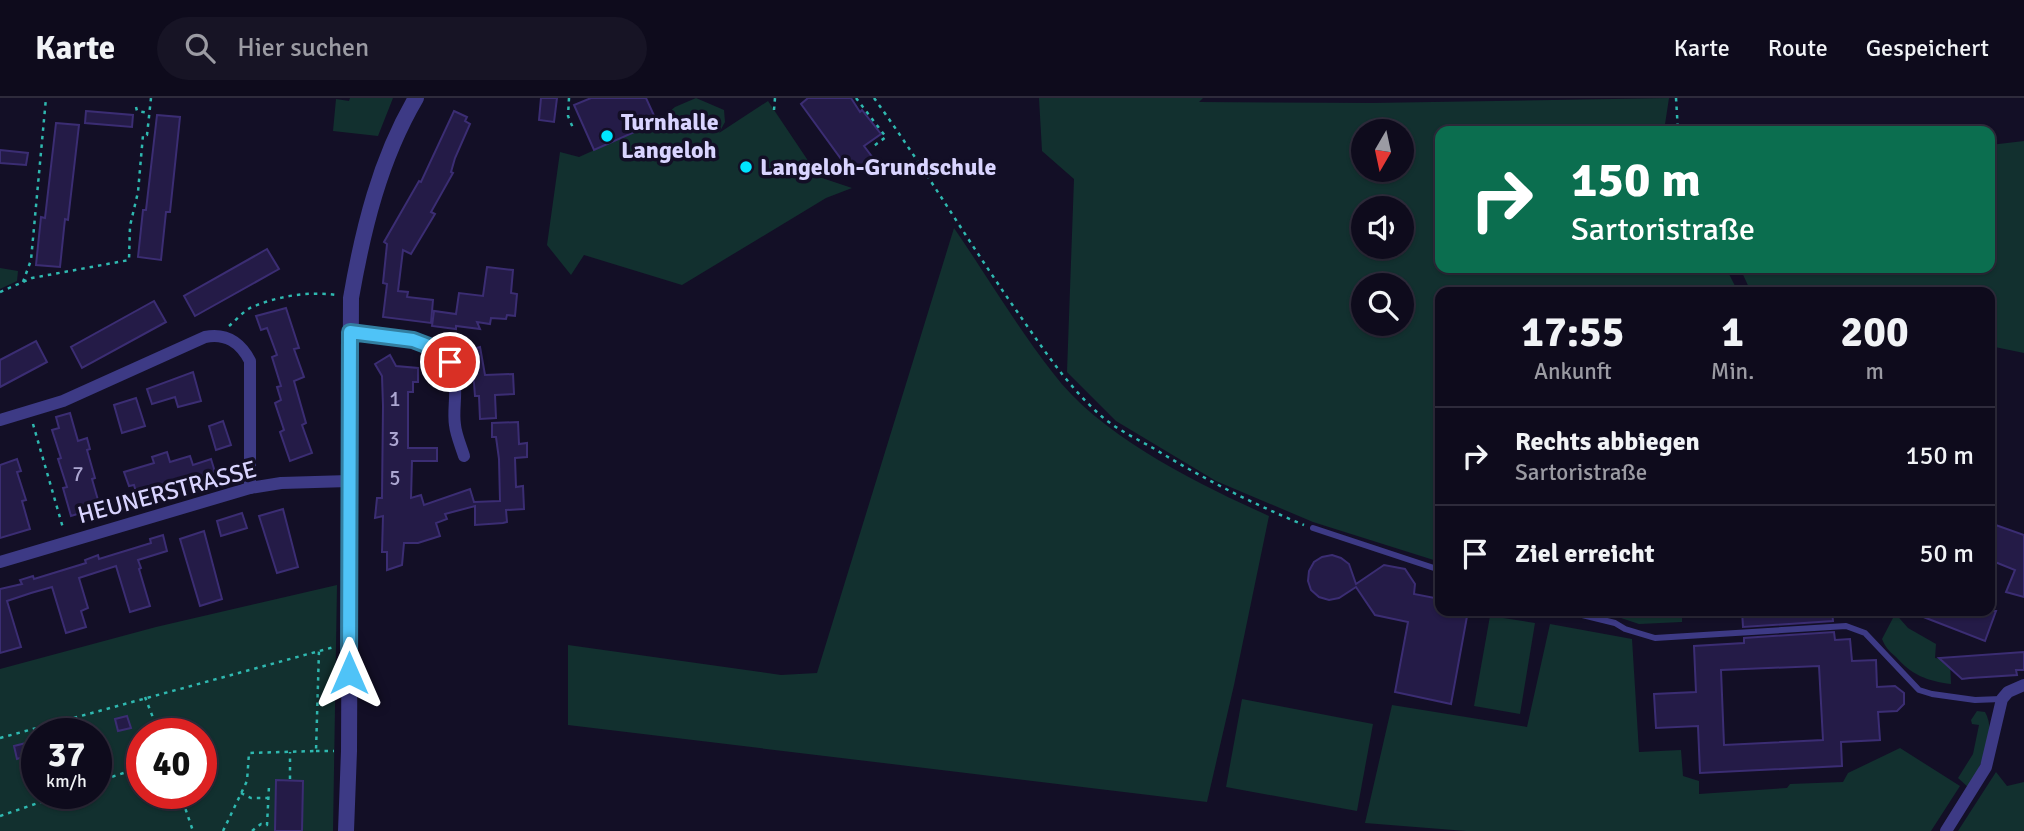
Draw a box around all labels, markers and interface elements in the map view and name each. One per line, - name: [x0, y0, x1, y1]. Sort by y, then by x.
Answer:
- search box: [157, 17, 647, 80]
- text: Karte: [35, 28, 115, 69]
- icon: search: [181, 29, 219, 67]
- text: Hier suchen: [237, 32, 369, 64]
- text: Karte: [1674, 33, 1730, 63]
- text: Route: [1768, 33, 1828, 63]
- text: Gespeichert: [1866, 33, 1989, 63]
- place label: Turnhalle Langeloh: [621, 107, 719, 165]
- north arrow: [1351, 119, 1414, 182]
- map controls: [1351, 119, 1414, 336]
- marker: Turnhalle Langeloh: [599, 128, 615, 144]
- text: 150 m: [1571, 150, 1701, 210]
- place label: Langeloh-Grundschule: [760, 152, 997, 182]
- icon: right: [1456, 154, 1547, 245]
- marker: Langeloh-Grundschule: [738, 159, 754, 175]
- button: sound: [1351, 196, 1414, 259]
- text: Sartoristraße: [1571, 210, 1755, 249]
- button: search: [1351, 273, 1414, 336]
- text: 17:55: [1521, 307, 1624, 358]
- text: 1: [1721, 307, 1744, 358]
- text: 200: [1841, 307, 1909, 358]
- pin: [420, 332, 480, 392]
- icon: arrive: [431, 343, 469, 381]
- text: Ankunft: [1534, 357, 1612, 386]
- text: Min.: [1711, 357, 1754, 386]
- text: m: [1865, 357, 1884, 386]
- house number: 1: [389, 386, 401, 412]
- house number: 3: [388, 426, 400, 452]
- text: Rechts abbiegen: [1515, 426, 1700, 458]
- icon: right: [1456, 437, 1494, 475]
- text: 150 m: [1905, 440, 1974, 472]
- street label: HEUNERSTRASSE: [74, 454, 260, 530]
- text: Sartoristraße: [1515, 458, 1647, 487]
- house number: 7: [72, 461, 84, 487]
- house number: 5: [389, 465, 401, 491]
- icon: arrive: [1456, 535, 1494, 573]
- text: Ziel erreicht: [1515, 538, 1655, 570]
- text: 50 m: [1919, 538, 1974, 570]
- position arrow: [312, 636, 386, 710]
- speed limit sign: 40: [126, 718, 217, 809]
- text: 37: [48, 733, 85, 776]
- text: km/h: [46, 770, 87, 792]

